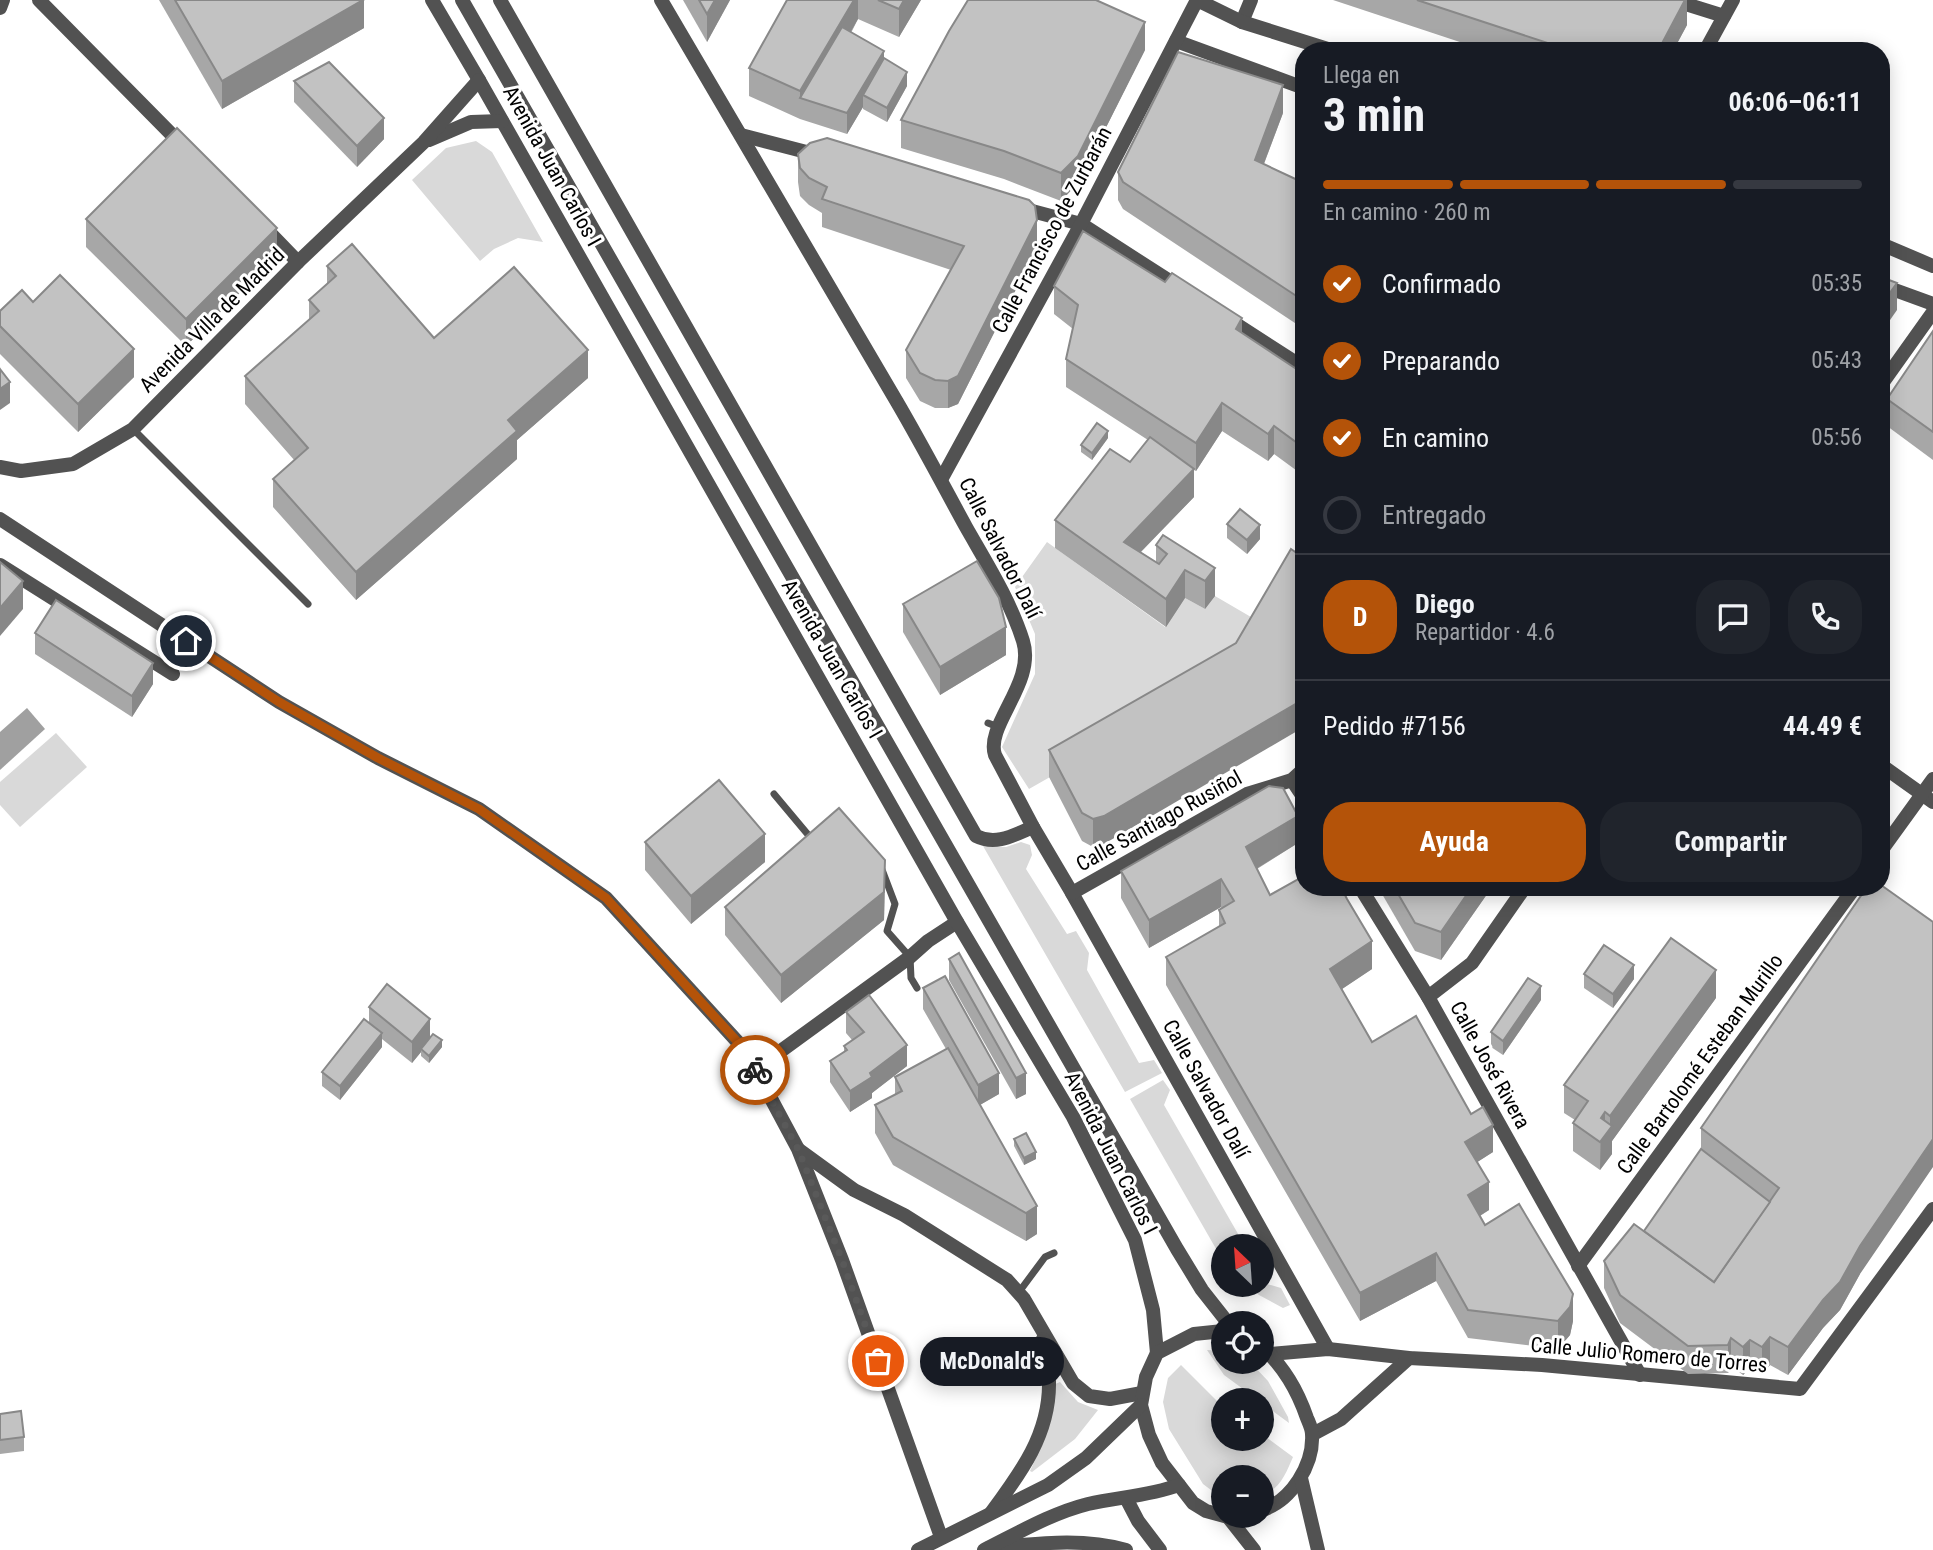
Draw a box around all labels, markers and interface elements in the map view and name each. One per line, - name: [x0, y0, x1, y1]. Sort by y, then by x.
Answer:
- text: Llega en: [1323, 62, 1400, 89]
- street label: Avenida Juan Carlos I: [498, 82, 606, 250]
- text: 06:06–06:11: [1728, 87, 1862, 117]
- text: 3 min: [1323, 88, 1425, 142]
- street label: Calle Francisco de Zurbarán: [987, 123, 1117, 337]
- text: En camino · 260 m: [1323, 199, 1491, 226]
- street label: Avenida Villa de Madrid: [135, 243, 289, 397]
- icon: check: [1323, 265, 1361, 303]
- text: Confirmado: [1382, 269, 1501, 299]
- text: 05:35: [1811, 270, 1862, 297]
- icon: check: [1323, 342, 1361, 380]
- text: Preparando: [1382, 346, 1500, 376]
- text: 05:43: [1811, 347, 1862, 374]
- icon: check: [1323, 419, 1361, 457]
- text: En camino: [1382, 423, 1489, 453]
- text: 05:56: [1811, 424, 1862, 451]
- street label: Calle Salvador Dalí: [954, 474, 1046, 623]
- text: Entregado: [1382, 500, 1486, 530]
- street label: Avenida Juan Carlos I: [777, 575, 887, 743]
- button: chat: [1696, 580, 1770, 654]
- button: phone: [1788, 580, 1862, 654]
- text: Diego: [1415, 589, 1475, 619]
- text: D: [1353, 602, 1367, 632]
- pin: [156, 611, 216, 671]
- text: Repartidor · 4.6: [1415, 619, 1555, 646]
- icon: home: [167, 622, 205, 660]
- text: Pedido #7156: [1323, 711, 1466, 741]
- text: 44.49 €: [1783, 711, 1862, 741]
- street label: Calle Santiago Rusiñol: [1072, 766, 1246, 876]
- button: Ayuda: [1323, 802, 1586, 882]
- button: Compartir: [1600, 802, 1862, 882]
- street label: Calle Bartolomé Esteban Murillo: [1612, 949, 1788, 1179]
- street label: Calle José Rivera: [1445, 997, 1535, 1133]
- street label: Calle Salvador Dalí: [1158, 1015, 1255, 1163]
- courier: [720, 1035, 790, 1105]
- icon: bike: [736, 1051, 774, 1089]
- street label: Avenida Juan Carlos I: [1060, 1068, 1162, 1238]
- north arrow: [1211, 1234, 1274, 1297]
- map controls: [1211, 1234, 1274, 1528]
- button: locate: [1211, 1311, 1274, 1374]
- pin: [848, 1331, 908, 1391]
- street label: Calle Julio Romero de Torres: [1530, 1333, 1768, 1377]
- callout: McDonald's: [920, 1336, 1064, 1386]
- icon: bag: [859, 1342, 897, 1380]
- text: McDonald's: [940, 1348, 1044, 1375]
- button: +: [1211, 1388, 1274, 1451]
- button: −: [1211, 1465, 1274, 1528]

